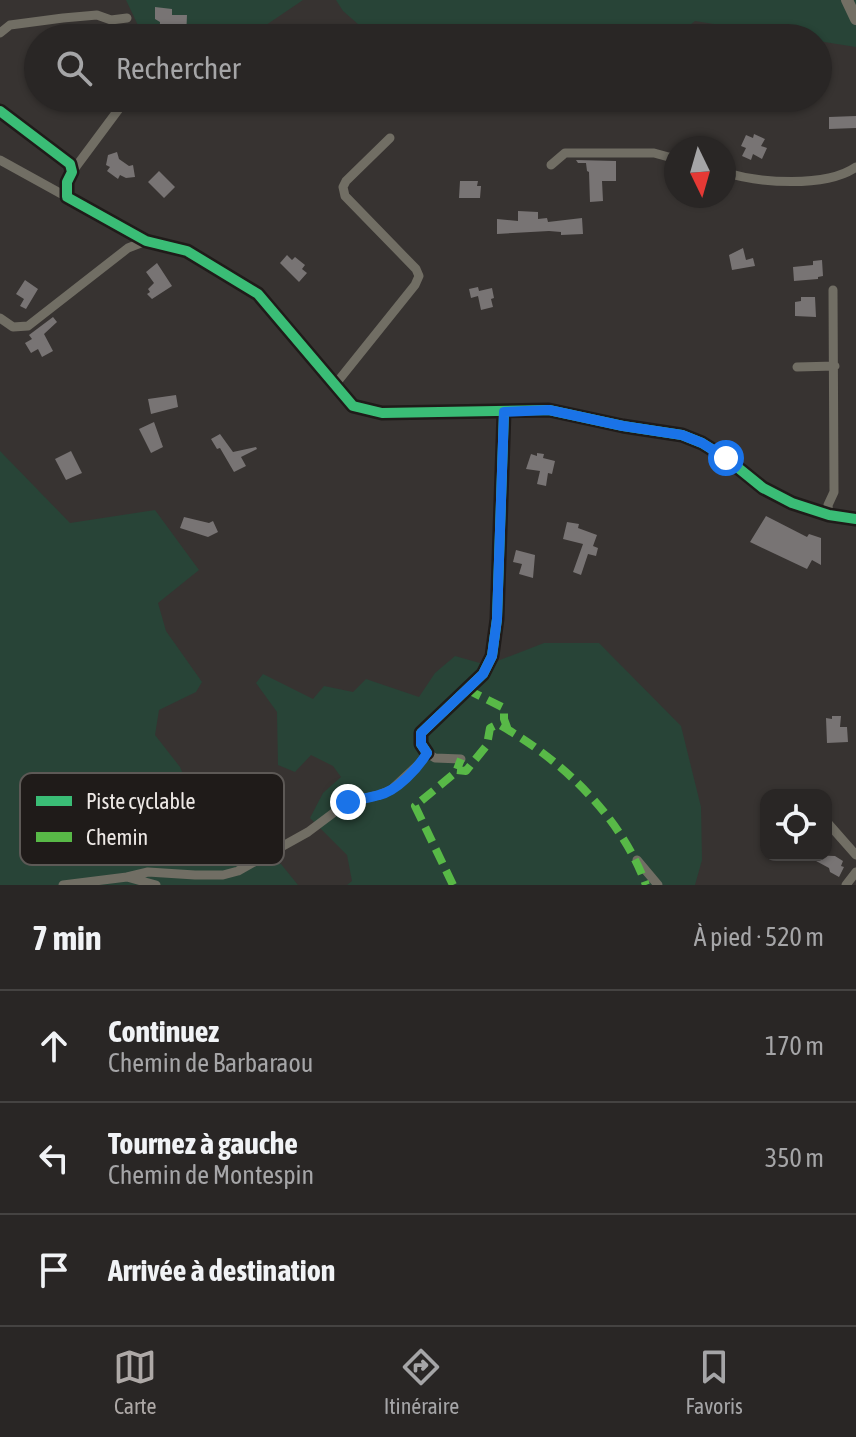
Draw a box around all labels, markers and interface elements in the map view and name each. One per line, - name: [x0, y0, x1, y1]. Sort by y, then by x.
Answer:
- search box: [24, 24, 832, 112]
- icon: search: [52, 46, 96, 90]
- text: Rechercher: [116, 51, 241, 85]
- north arrow: [664, 136, 736, 208]
- route start: [708, 440, 744, 476]
- legend: [20, 773, 284, 865]
- route end: [330, 784, 366, 820]
- text: Piste cyclable: [86, 788, 196, 814]
- map controls: [760, 789, 832, 861]
- button: locate: [760, 789, 832, 861]
- text: Chemin: [86, 824, 148, 850]
- text: 7 min: [32, 918, 101, 957]
- text: À pied · 520 m: [694, 922, 824, 952]
- text: Continuez: [108, 1014, 219, 1048]
- icon: ahead: [32, 1024, 76, 1068]
- text: 170 m: [765, 1031, 824, 1061]
- text: Chemin de Barbaraou: [108, 1048, 313, 1078]
- text: Tournez à gauche: [108, 1126, 298, 1160]
- icon: left: [32, 1136, 76, 1180]
- text: 350 m: [765, 1143, 824, 1173]
- text: Chemin de Montespin: [108, 1160, 314, 1190]
- icon: arrive: [32, 1248, 76, 1292]
- text: Arrivée à destination: [108, 1253, 335, 1287]
- tab: Carte: [113, 1345, 157, 1419]
- tab: Itinéraire: [384, 1345, 459, 1419]
- tab: Favoris: [686, 1345, 743, 1419]

